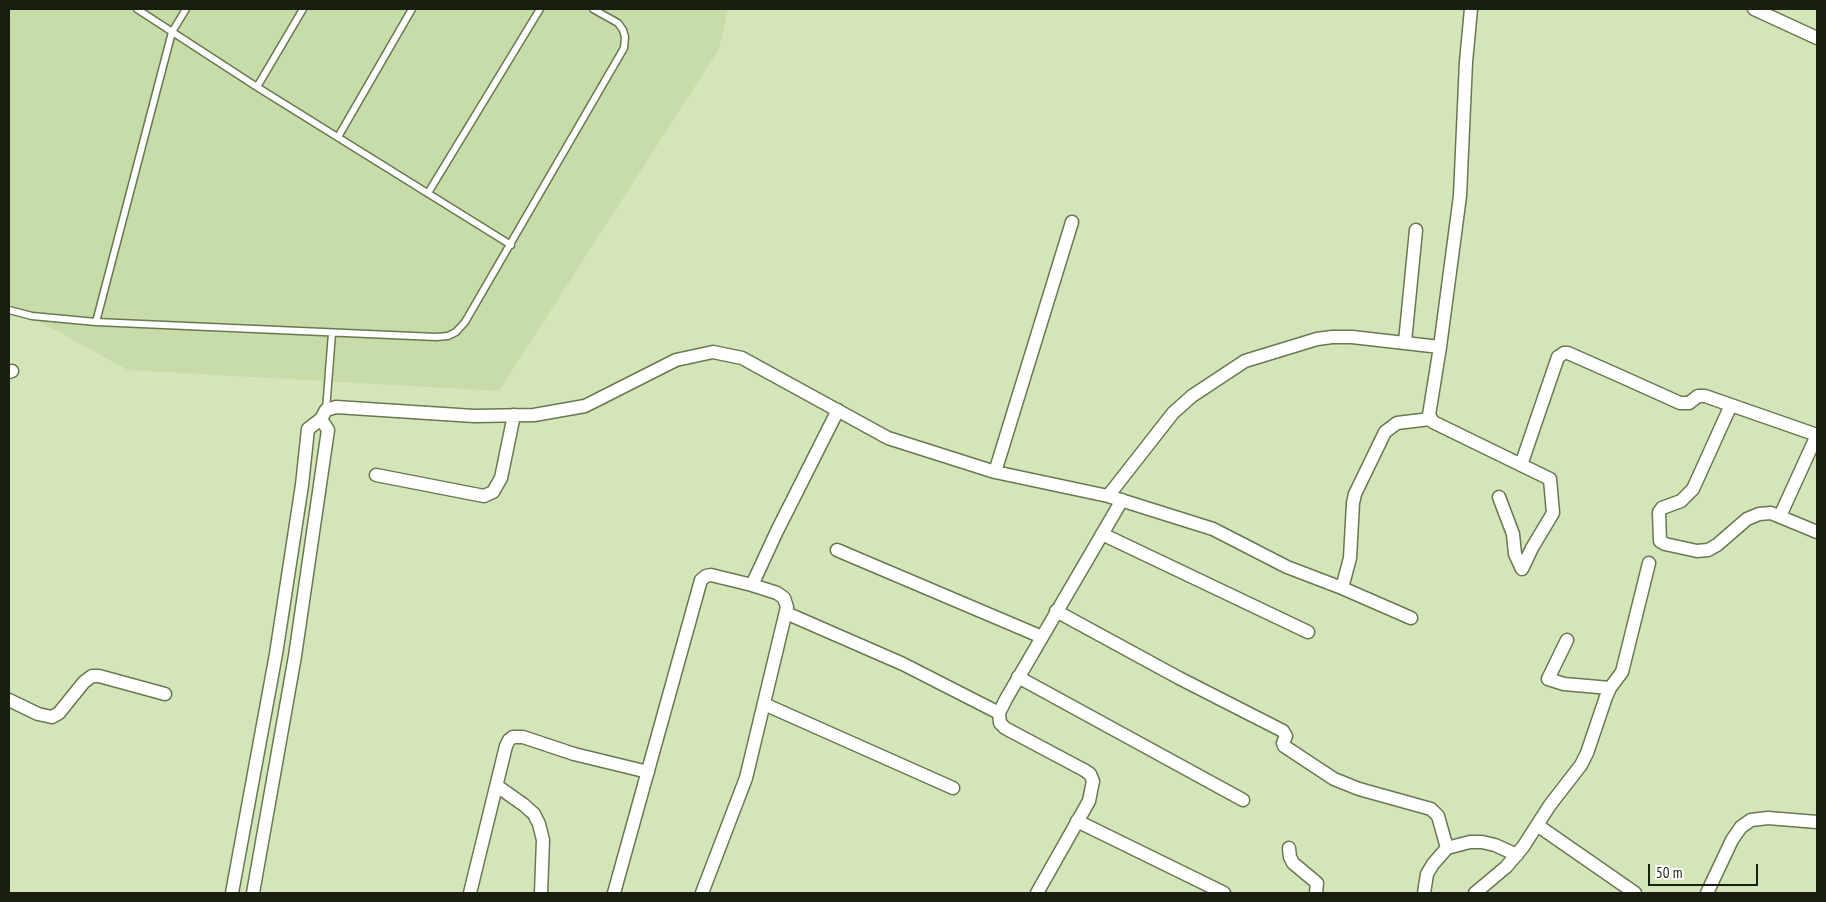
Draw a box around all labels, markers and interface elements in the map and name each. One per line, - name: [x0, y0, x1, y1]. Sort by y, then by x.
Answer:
- scale bar: [1651, 854, 1761, 886]
- text: 50 m: [1656, 863, 1682, 882]

